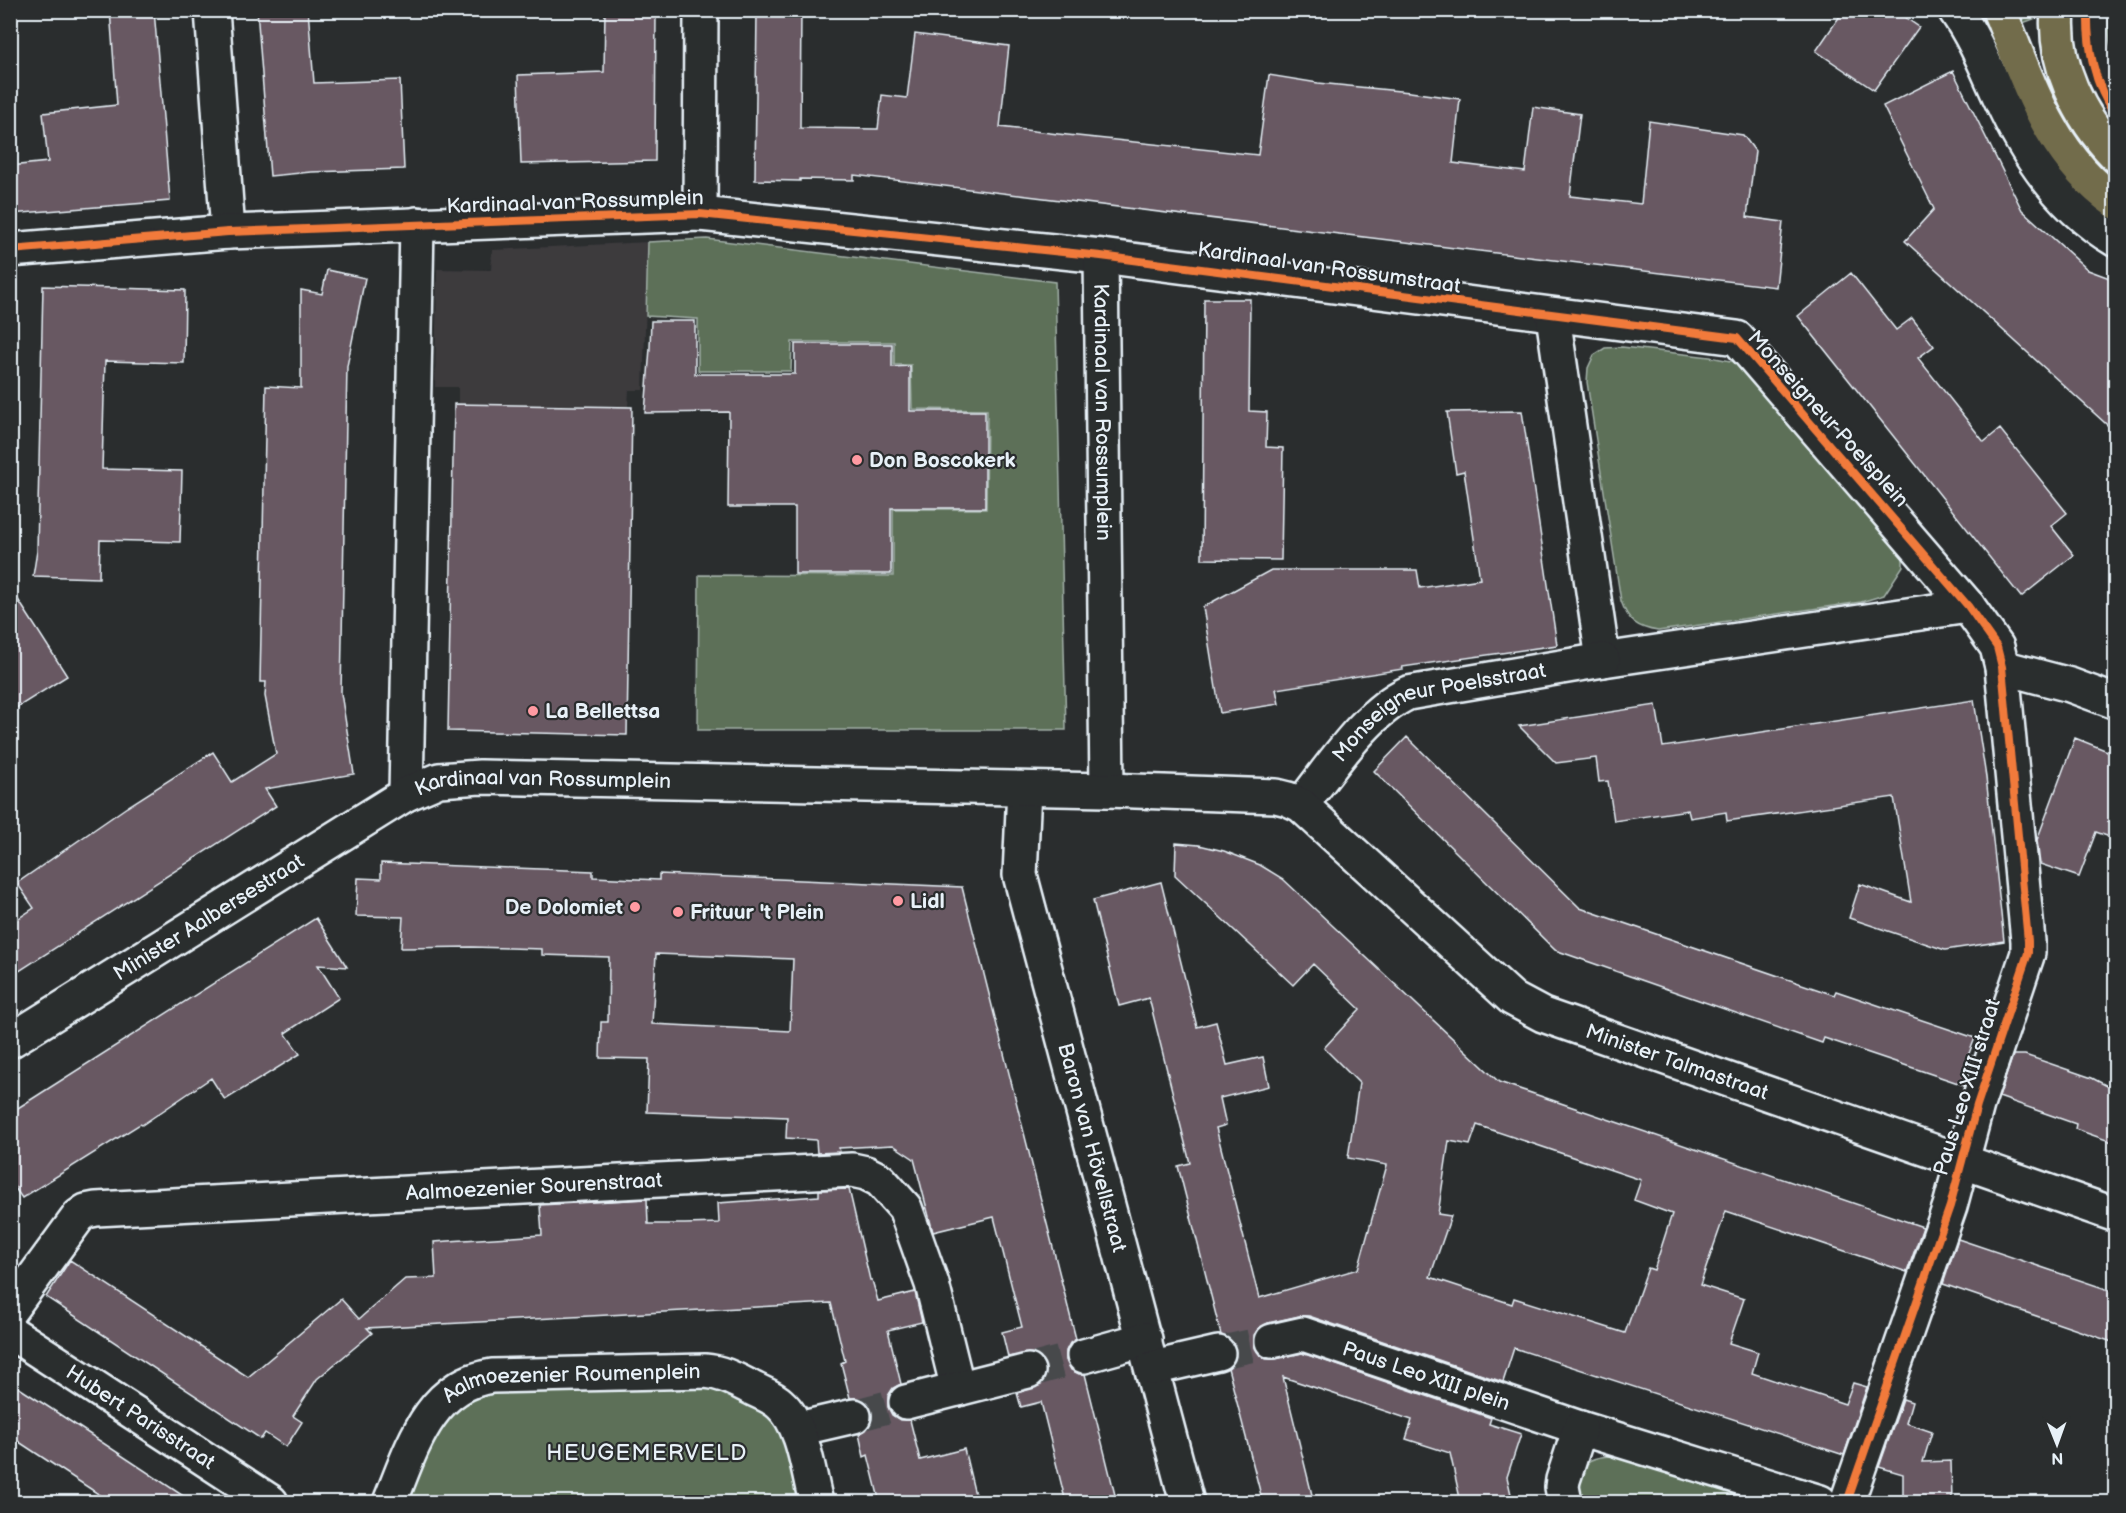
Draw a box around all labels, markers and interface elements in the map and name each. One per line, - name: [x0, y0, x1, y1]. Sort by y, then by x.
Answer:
- street label: Kardinaal van Rossumplein: [446, 185, 704, 219]
- street label: Kardinaal van Rossumstraat: [1196, 237, 1463, 299]
- street label: Kardinaal van Rossumplein: [1089, 283, 1117, 541]
- street label: Monseigneur Poelsplein: [1742, 326, 1914, 512]
- place label: Don Boscokerk: [869, 448, 1016, 473]
- marker: Don Boscokerk: [850, 453, 864, 467]
- street label: Monseigneur Poelsstraat: [1327, 657, 1548, 767]
- place label: La Bellettsa: [545, 699, 660, 724]
- marker: La Bellettsa: [526, 704, 540, 718]
- street label: Kardinaal van Rossumplein: [411, 764, 671, 801]
- street label: Minister Aalbersestraat: [109, 848, 309, 986]
- place label: Lidl: [910, 889, 945, 914]
- marker: Lidl: [891, 894, 905, 908]
- place label: De Dolomiet: [505, 895, 623, 920]
- marker: De Dolomiet: [628, 900, 642, 914]
- place label: Frituur 't Plein: [690, 900, 824, 925]
- marker: Frituur 't Plein: [671, 905, 685, 919]
- street label: Paus Leo XIII straat: [1928, 995, 2006, 1178]
- street label: Minister Talmastraat: [1582, 1018, 1772, 1105]
- street label: Baron van Hövellstraat: [1053, 1040, 1132, 1255]
- street label: Aalmoezenier Sourenstraat: [405, 1167, 663, 1206]
- street label: Paus Leo XIII plein: [1339, 1336, 1513, 1416]
- street label: Aalmoezenier Roumenplein: [437, 1359, 701, 1408]
- street label: Hubert Parisstraat: [62, 1360, 220, 1475]
- north arrow: [2027, 1414, 2087, 1474]
- district label: HEUGEMERVELD: [546, 1440, 748, 1467]
- text: N: [2051, 1448, 2063, 1467]

